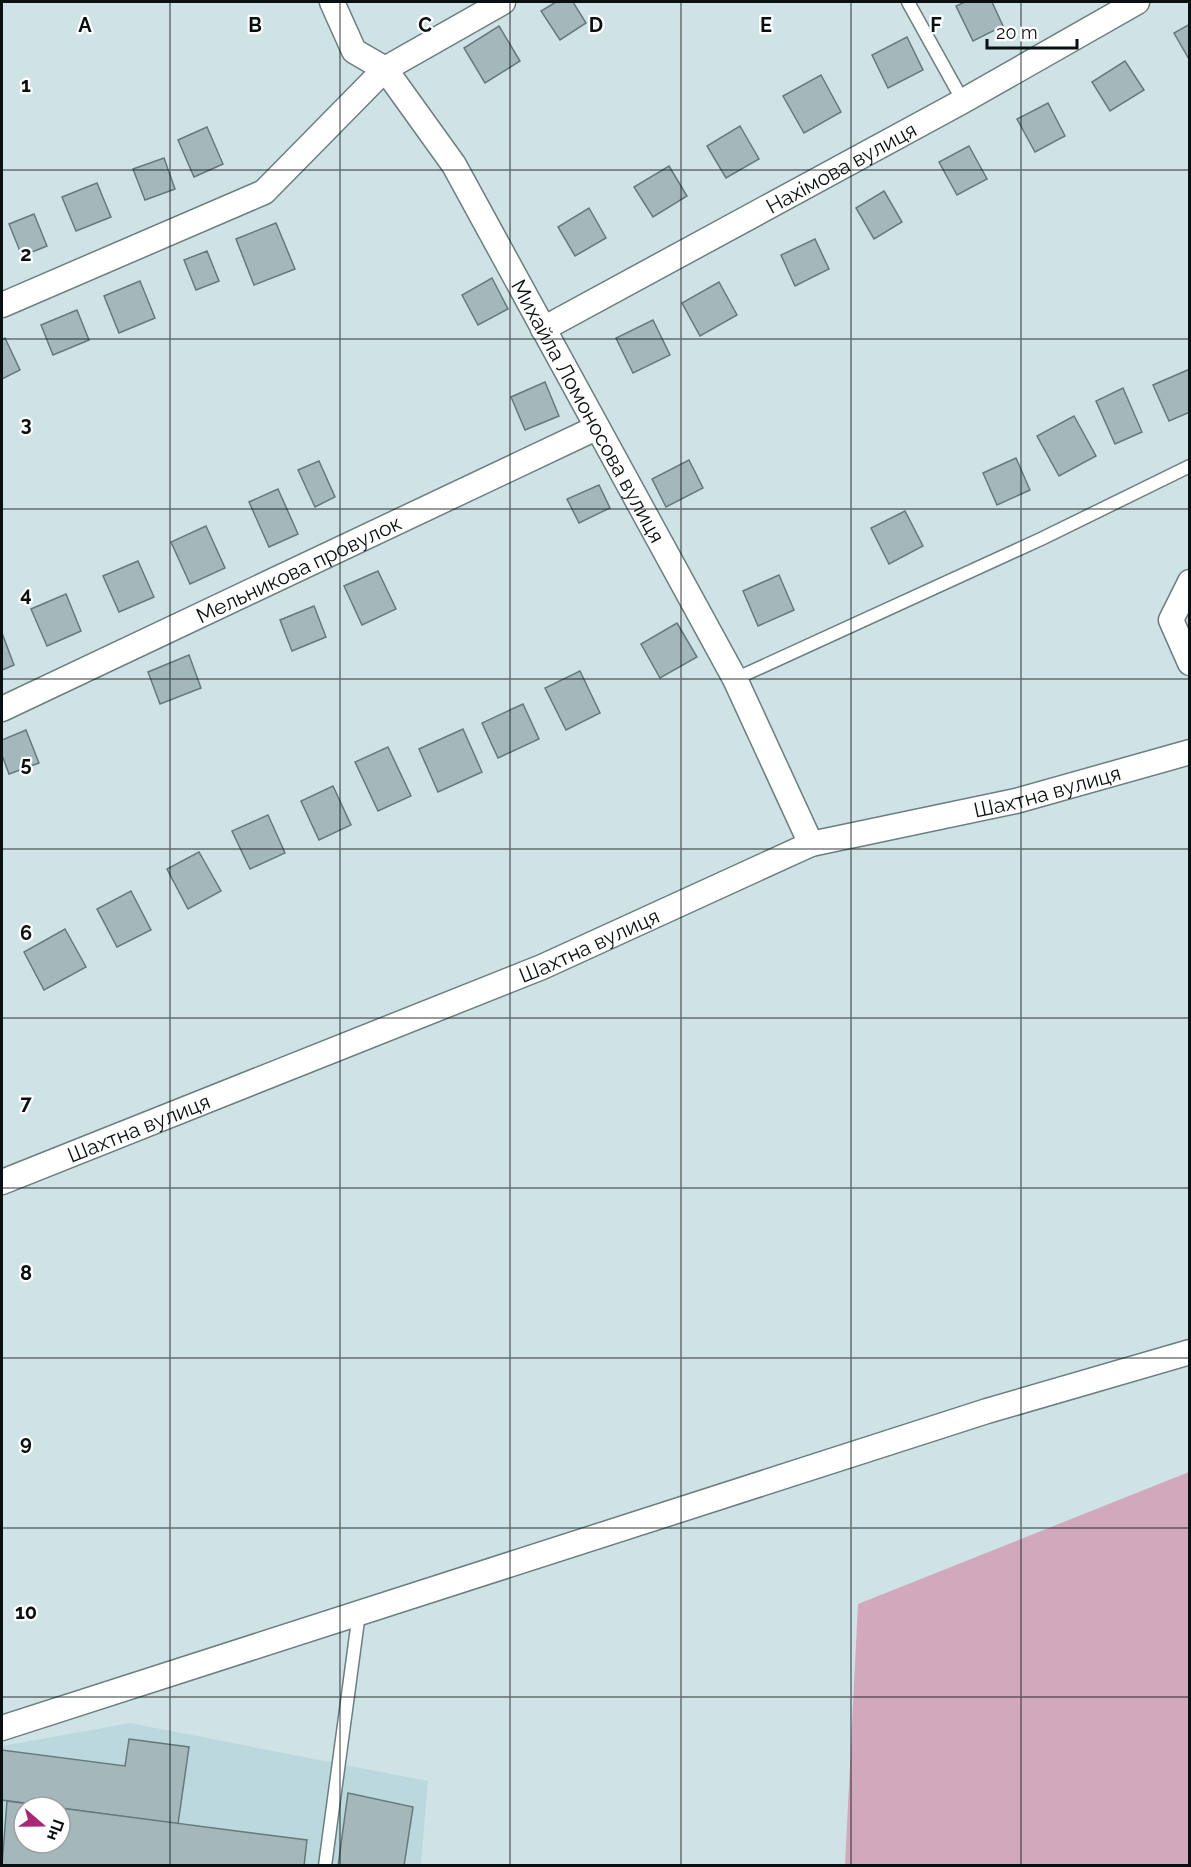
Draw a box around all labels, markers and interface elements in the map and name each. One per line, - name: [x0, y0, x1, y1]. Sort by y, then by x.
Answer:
- scale bar: [987, 12, 1077, 50]
- text: A: [78, 13, 92, 37]
- text: B: [248, 13, 262, 37]
- text: C: [418, 13, 432, 37]
- text: D: [589, 13, 603, 37]
- text: E: [760, 13, 772, 37]
- text: F: [930, 13, 942, 37]
- text: 20 m: [996, 22, 1038, 43]
- text: 1: [21, 73, 31, 97]
- street label: Нахімова вулиця: [761, 116, 920, 218]
- text: 2: [20, 242, 32, 266]
- street label: Михайла Ломоносова вулиця: [506, 275, 670, 547]
- text: 3: [20, 412, 32, 436]
- street label: Мельникова провулок: [192, 510, 405, 628]
- text: 4: [20, 582, 32, 606]
- text: 5: [20, 752, 32, 776]
- street label: Шахтна вулиця: [971, 760, 1123, 822]
- street label: Шахтна вулиця: [515, 903, 663, 987]
- text: 6: [20, 921, 32, 945]
- street label: Шахтна вулиця: [64, 1088, 213, 1167]
- text: 7: [20, 1091, 32, 1115]
- text: 8: [20, 1261, 32, 1285]
- text: 9: [20, 1431, 32, 1455]
- text: 10: [15, 1600, 37, 1624]
- north arrow: [12, 1795, 72, 1855]
- text: Пн: [43, 1817, 68, 1843]

